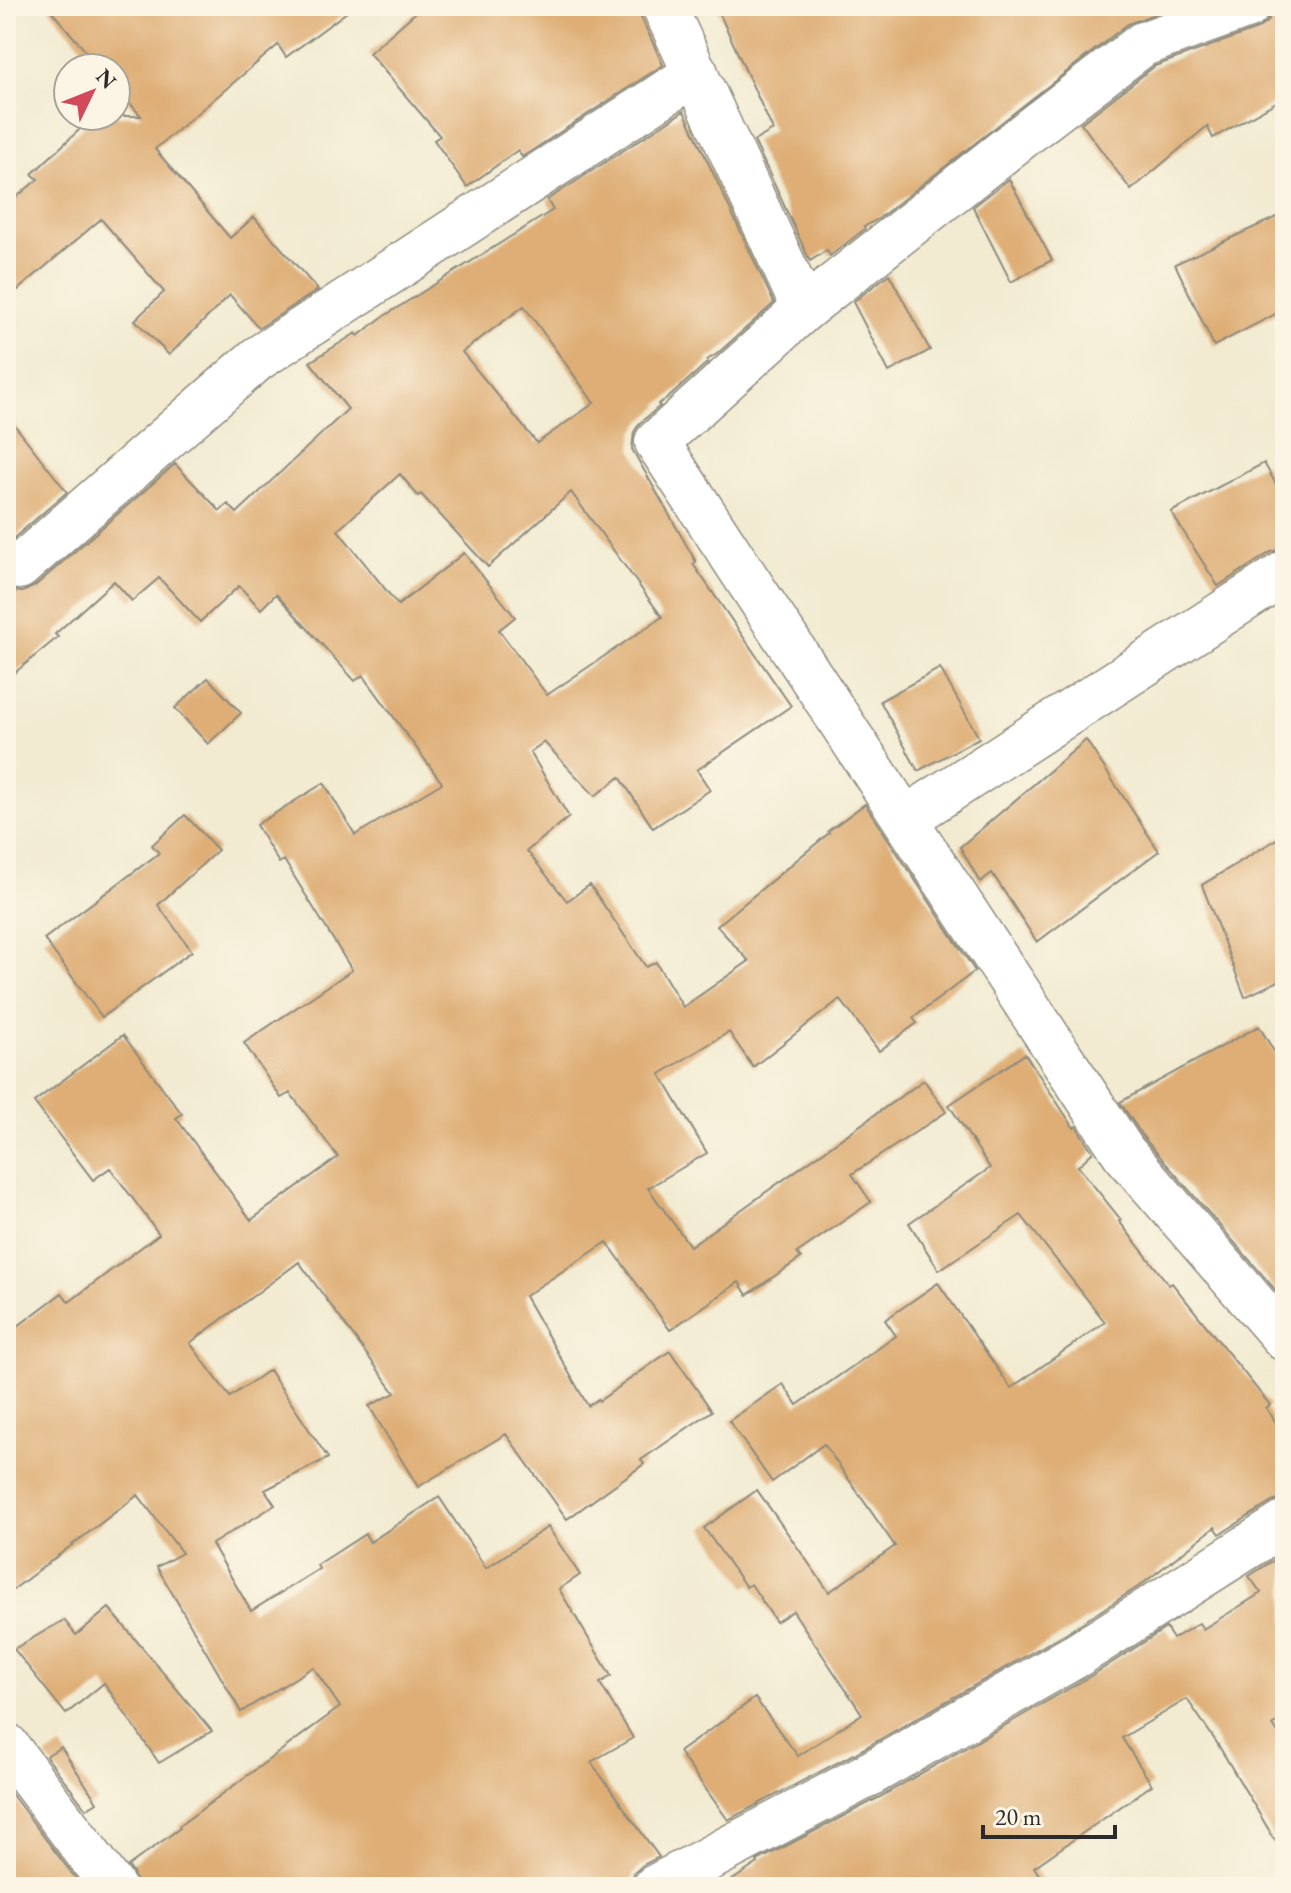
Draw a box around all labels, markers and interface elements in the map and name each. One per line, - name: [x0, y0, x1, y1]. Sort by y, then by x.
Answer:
- north arrow: [52, 52, 132, 132]
- text: N: [90, 62, 123, 95]
- scale bar: [983, 1789, 1115, 1839]
- text: 20 m: [995, 1801, 1042, 1832]

